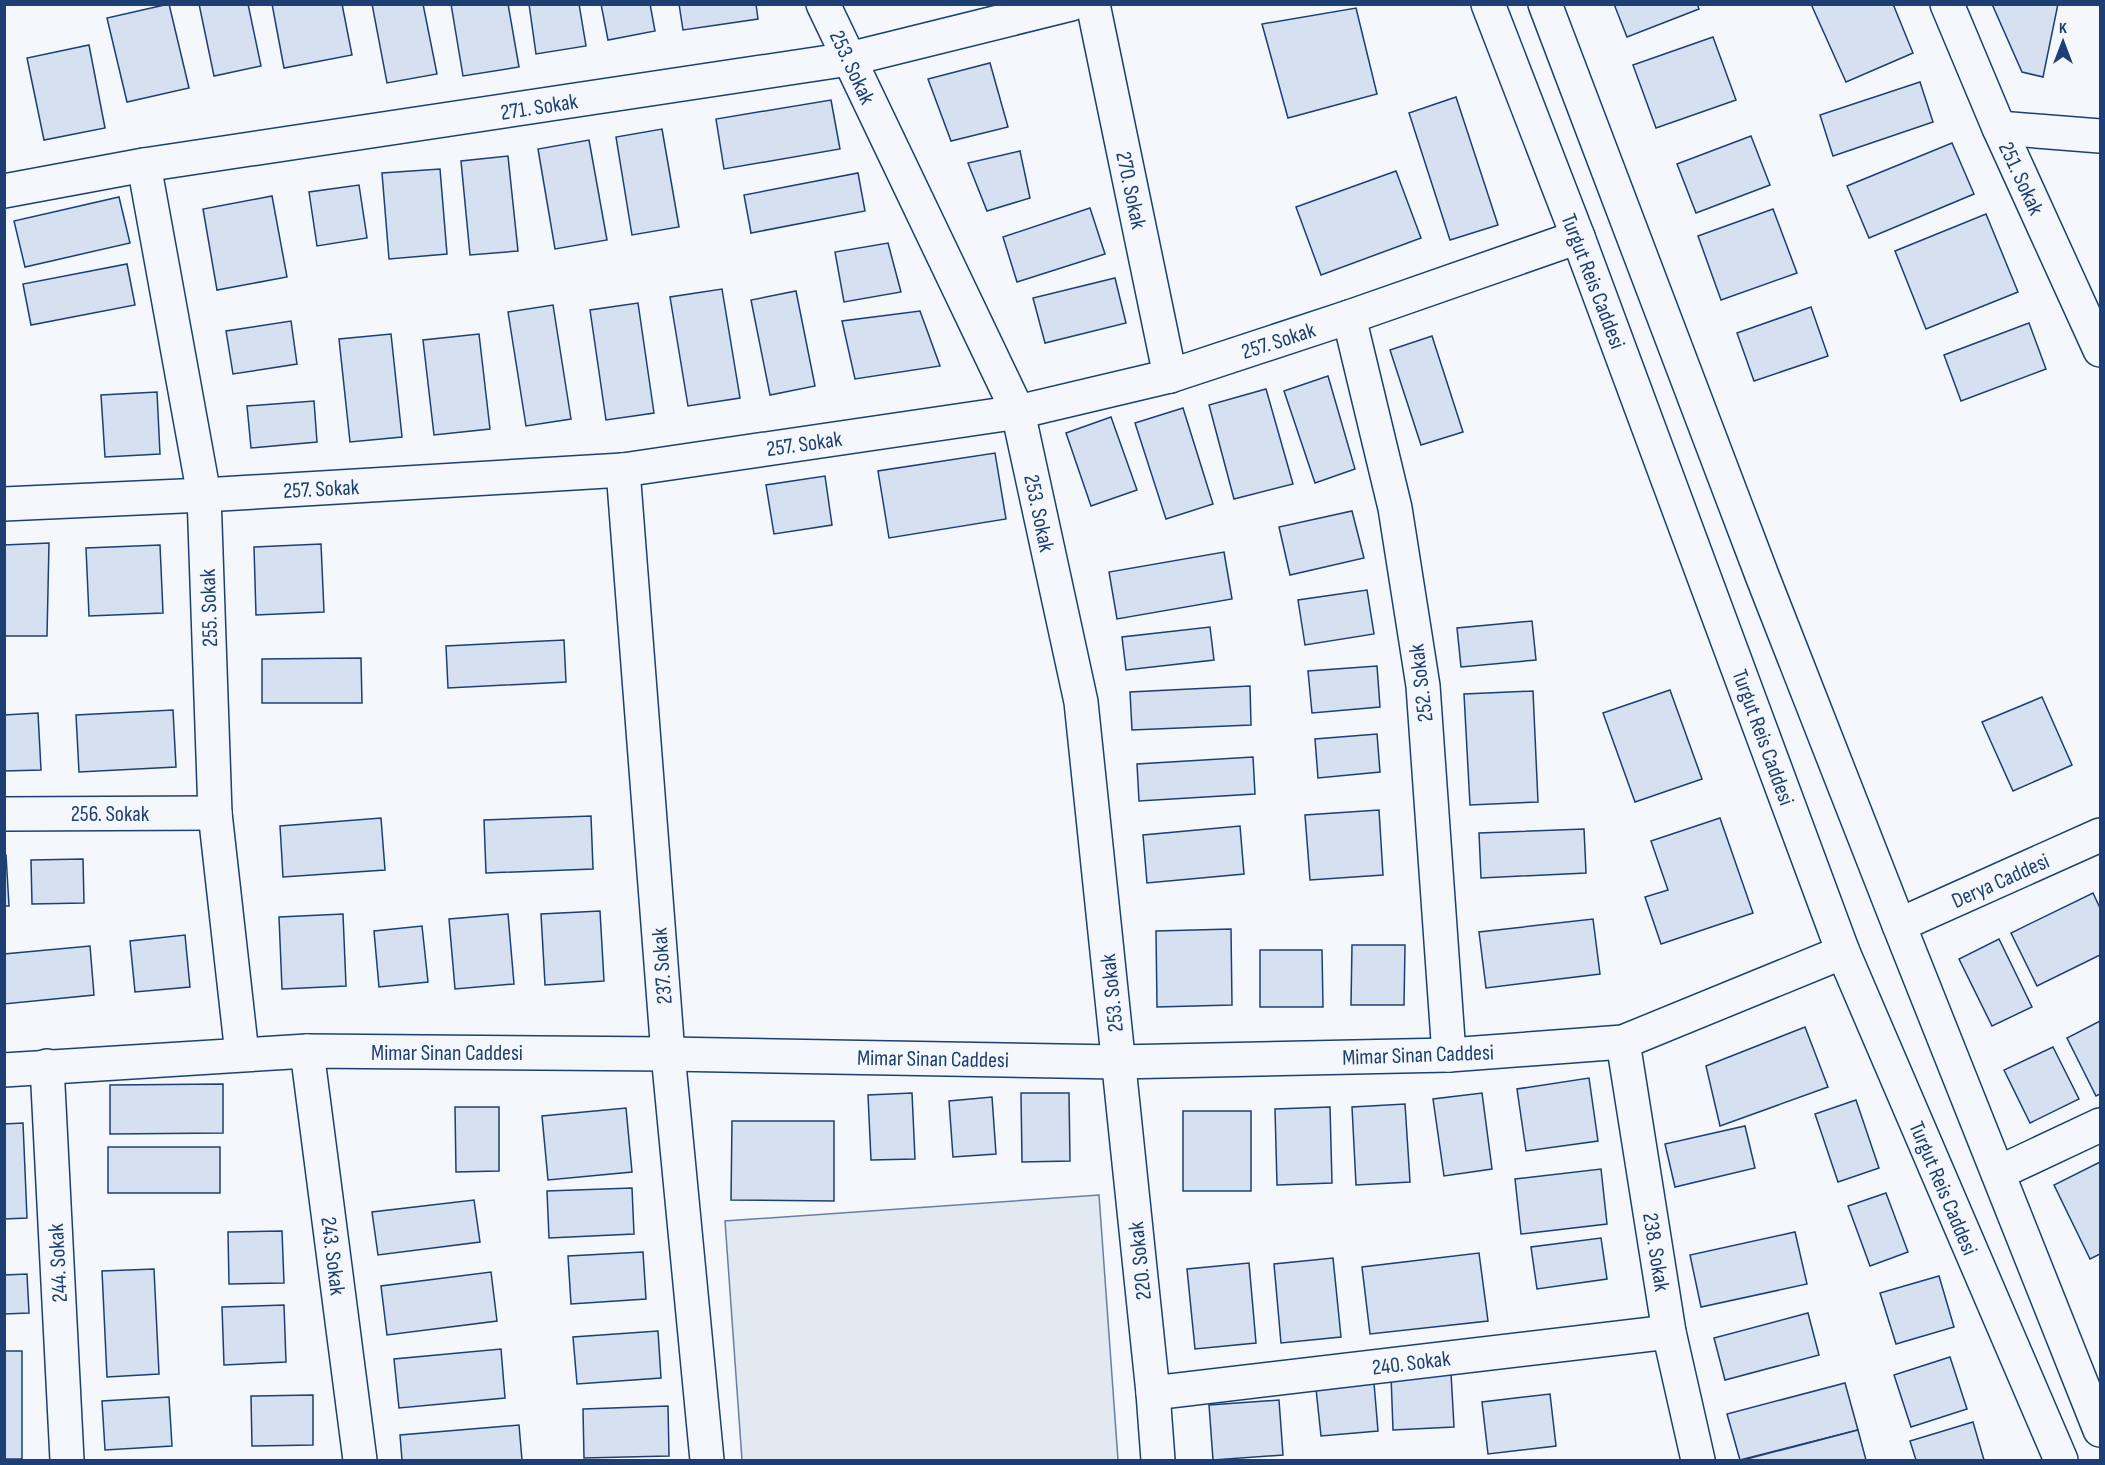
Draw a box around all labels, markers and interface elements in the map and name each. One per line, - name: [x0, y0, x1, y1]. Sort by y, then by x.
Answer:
- north arrow: [2033, 12, 2093, 72]
- text: K: [2059, 19, 2067, 38]
- street label: 253. Sokak: [823, 26, 881, 109]
- street label: 271. Sokak: [499, 88, 580, 127]
- street label: 251. Sokak: [1992, 138, 2050, 220]
- street label: 270. Sokak: [1109, 149, 1152, 232]
- street label: Turgut Reis Caddesi: [1554, 210, 1631, 353]
- street label: 257. Sokak: [1238, 317, 1319, 366]
- street label: 257. Sokak: [765, 426, 844, 463]
- street label: 253. Sokak: [1017, 472, 1060, 555]
- street label: 257. Sokak: [282, 474, 360, 505]
- street label: 255. Sokak: [195, 568, 224, 647]
- street label: 252. Sokak: [1403, 642, 1440, 723]
- street label: Turgut Reis Caddesi: [1726, 666, 1800, 809]
- street label: 256. Sokak: [71, 801, 150, 828]
- street label: Derya Caddesi: [1948, 848, 2054, 915]
- street label: 237. Sokak: [646, 926, 679, 1005]
- street label: 253. Sokak: [1095, 952, 1130, 1033]
- street label: Mimar Sinan Caddesi: [1342, 1039, 1494, 1072]
- street label: Mimar Sinan Caddesi: [371, 1040, 523, 1067]
- street label: Mimar Sinan Caddesi: [857, 1045, 1009, 1074]
- street label: Turgut Reis Caddesi: [1902, 1118, 1983, 1260]
- street label: 238. Sokak: [1636, 1211, 1675, 1294]
- street label: 243. Sokak: [314, 1215, 351, 1298]
- street label: 220. Sokak: [1123, 1220, 1158, 1301]
- street label: 244. Sokak: [43, 1222, 74, 1303]
- street label: 240. Sokak: [1370, 1345, 1452, 1382]

